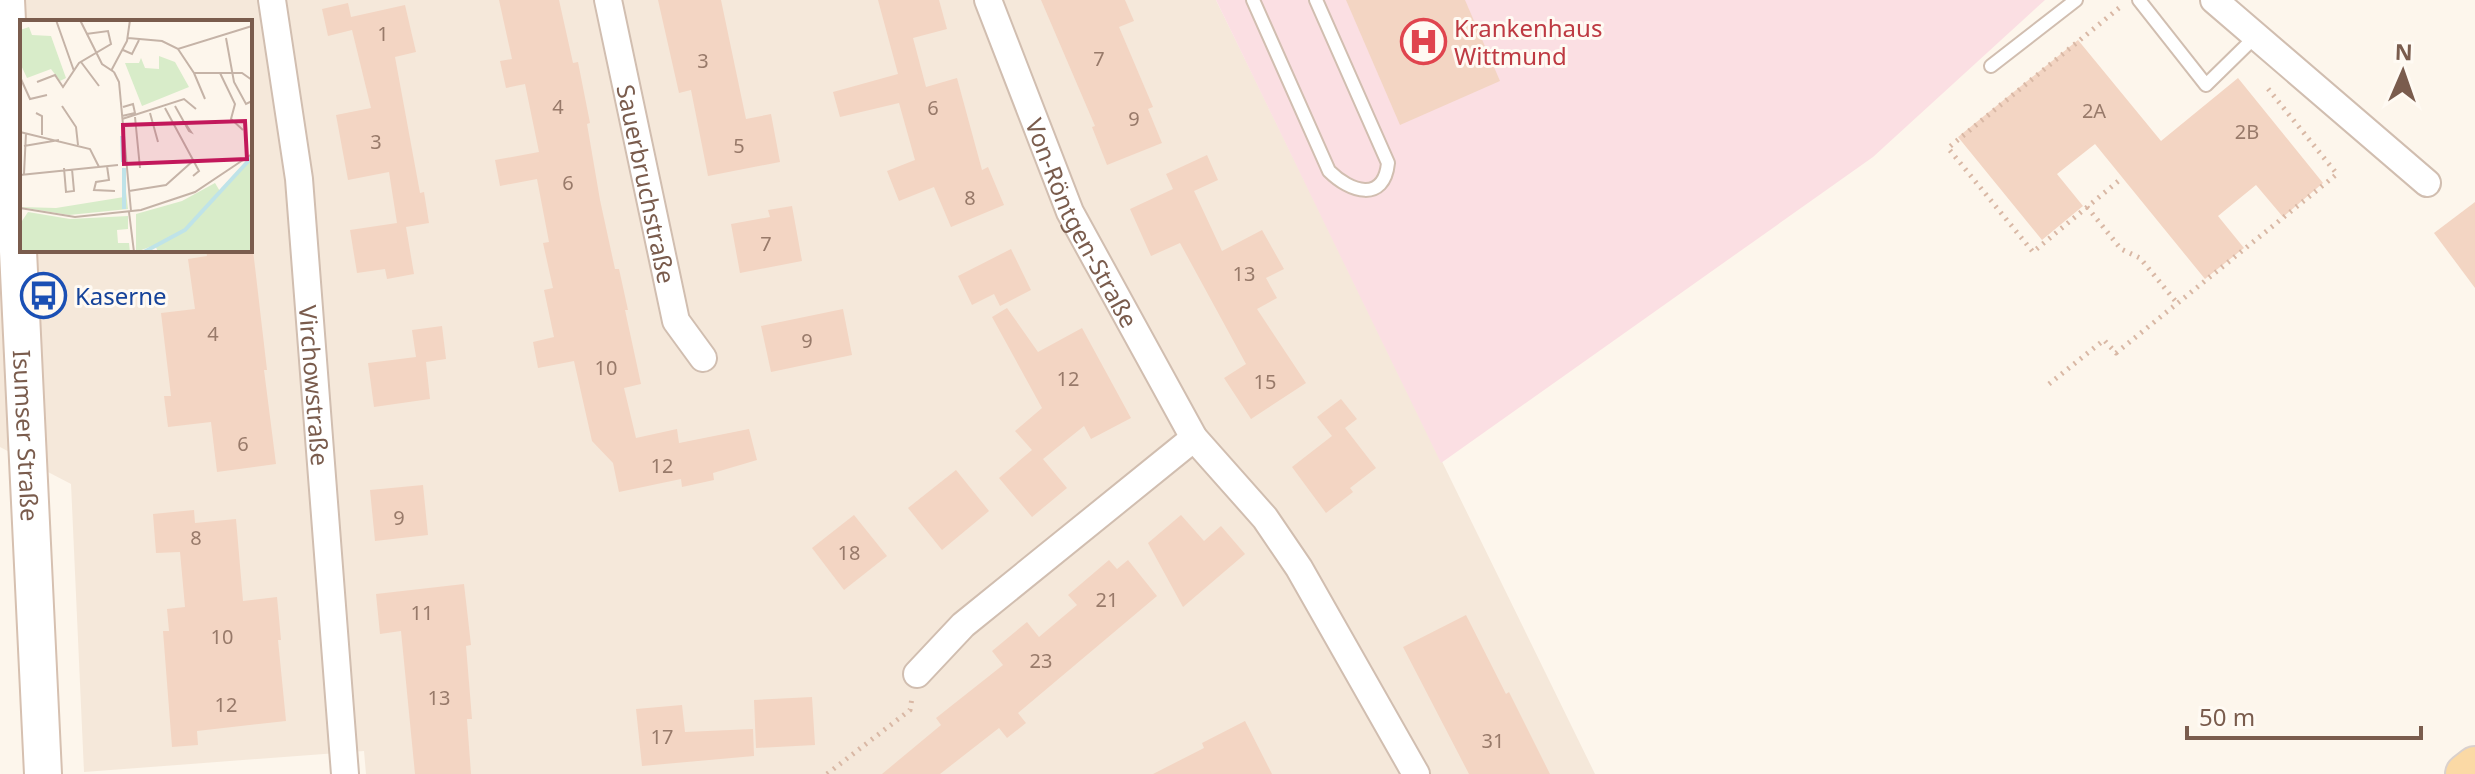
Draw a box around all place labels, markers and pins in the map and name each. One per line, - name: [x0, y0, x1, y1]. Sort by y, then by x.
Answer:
- place label: Krankenhaus Wittmund: [1454, 11, 1602, 72]
- hospital icon: Krankenhaus Wittmund: [1399, 17, 1447, 65]
- bus stop icon: Kaserne: [20, 271, 68, 319]
- place label: Kaserne: [75, 279, 167, 312]

